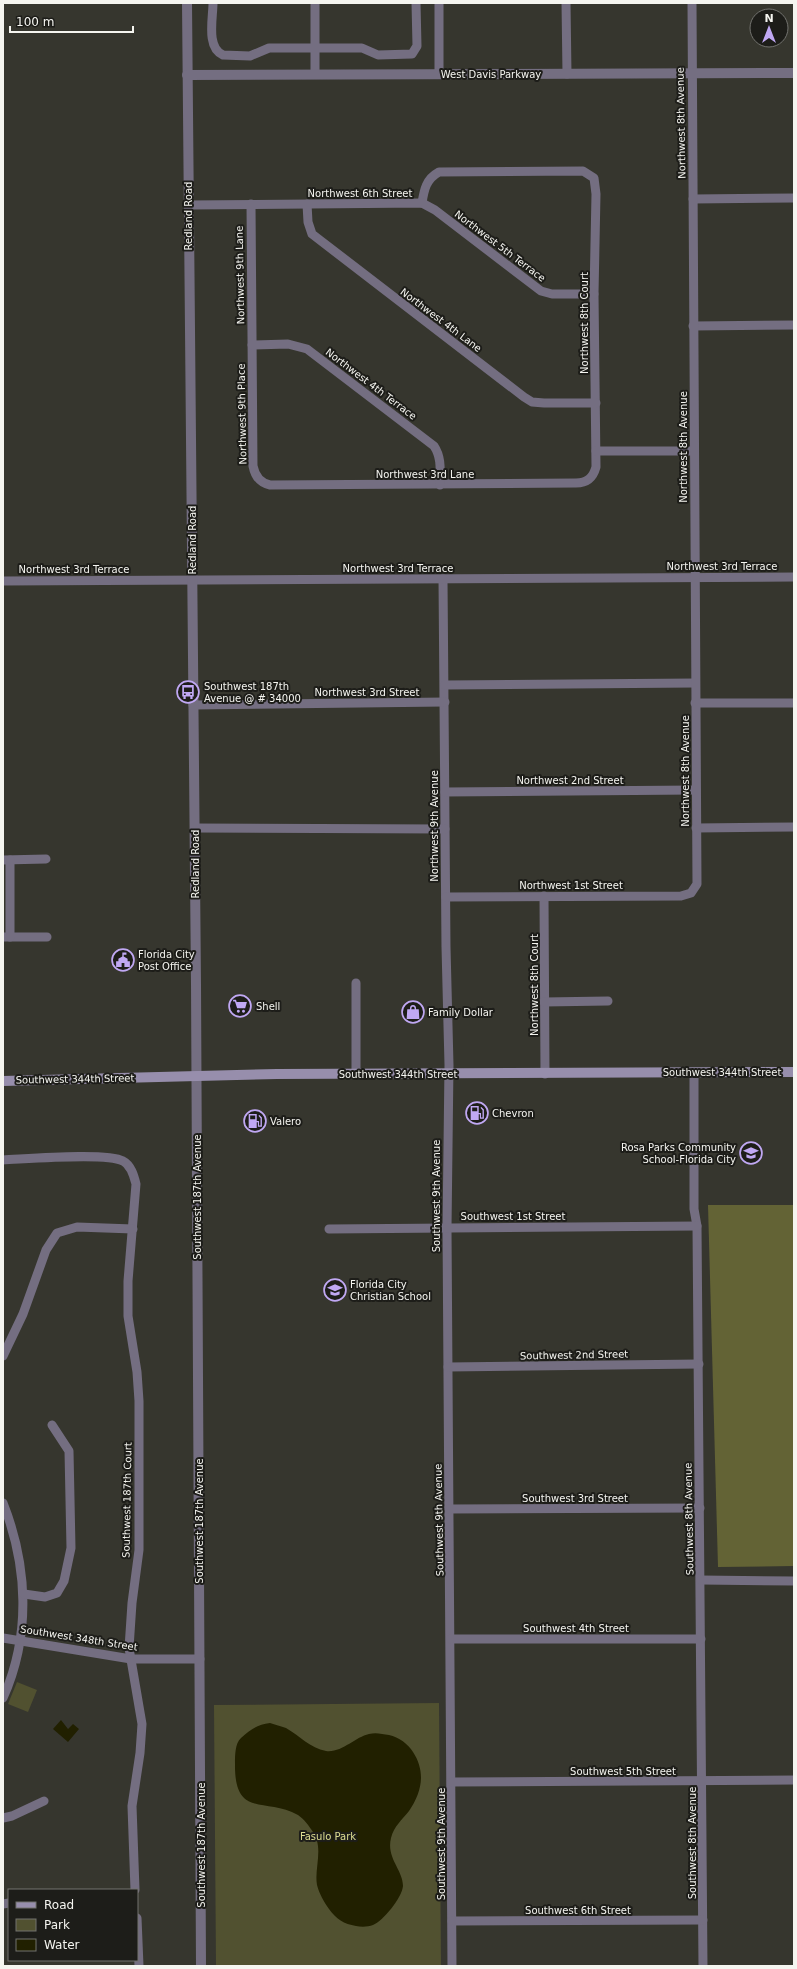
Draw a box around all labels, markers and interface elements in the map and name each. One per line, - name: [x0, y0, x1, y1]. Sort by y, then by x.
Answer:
- scale bar: [10, 8, 133, 34]
- north arrow: [749, 8, 789, 48]
- text: N: [764, 12, 774, 25]
- text: 100 m: [16, 15, 54, 29]
- street label: Northwest 8th Avenue: [675, 67, 687, 179]
- street label: West Davis Parkway: [441, 69, 541, 80]
- street label: Redland Road: [183, 182, 194, 250]
- street label: Northwest 6th Street: [308, 188, 412, 199]
- street label: Northwest 5th Terrace: [452, 208, 548, 284]
- street label: Northwest 9th Lane: [234, 226, 246, 324]
- street label: Northwest 8th Court: [579, 272, 590, 374]
- street label: Northwest 4th Lane: [398, 286, 484, 354]
- street label: Northwest 4th Terrace: [323, 346, 419, 422]
- street label: Northwest 9th Place: [236, 363, 248, 465]
- street label: Northwest 8th Avenue: [678, 391, 689, 503]
- street label: Northwest 3rd Lane: [376, 469, 474, 480]
- street label: Redland Road: [187, 506, 198, 574]
- street label: Northwest 3rd Terrace: [667, 561, 777, 572]
- street label: Northwest 3rd Terrace: [343, 563, 453, 574]
- street label: Northwest 3rd Terrace: [19, 564, 129, 575]
- bus stop icon: Southwest 187th Avenue @ # 34000: [175, 679, 201, 705]
- place label: Southwest 187th Avenue @ # 34000: [204, 681, 301, 704]
- street label: Northwest 3rd Street: [315, 687, 419, 698]
- street label: Northwest 8th Avenue: [680, 715, 691, 827]
- street label: Northwest 9th Avenue: [429, 770, 440, 882]
- street label: Northwest 2nd Street: [516, 775, 624, 786]
- street label: Redland Road: [190, 830, 201, 898]
- street label: Northwest 1st Street: [519, 880, 623, 891]
- street label: Northwest 8th Court: [529, 934, 540, 1036]
- public building icon: Florida City Post Office: [110, 947, 136, 973]
- place label: Florida City Post Office: [138, 949, 195, 972]
- supermarket icon: Shell: [227, 993, 253, 1019]
- shop icon: Family Dollar: [400, 999, 426, 1025]
- place label: Shell: [256, 1001, 280, 1012]
- place label: Family Dollar: [428, 1007, 494, 1018]
- street label: Southwest 344th Street: [663, 1067, 781, 1078]
- street label: Southwest 344th Street: [339, 1069, 457, 1080]
- street label: Southwest 344th Street: [16, 1072, 134, 1086]
- fuel station icon: Chevron: [464, 1100, 490, 1126]
- fuel station icon: Valero: [242, 1108, 268, 1134]
- place label: Chevron: [492, 1108, 534, 1119]
- place label: Valero: [270, 1116, 301, 1127]
- street label: Southwest 187th Avenue: [192, 1134, 203, 1260]
- street label: Southwest 9th Avenue: [431, 1140, 442, 1252]
- school or university icon: Rosa Parks Community School-Florida City: [738, 1140, 764, 1166]
- place label: Rosa Parks Community School-Florida City: [621, 1142, 736, 1165]
- street label: Southwest 1st Street: [461, 1211, 565, 1222]
- school or university icon: Florida City Christian School: [322, 1277, 348, 1303]
- place label: Florida City Christian School: [350, 1279, 431, 1302]
- street label: Southwest 2nd Street: [520, 1349, 628, 1361]
- street label: Southwest 187th Court: [120, 1442, 134, 1558]
- street label: Southwest 187th Avenue: [194, 1458, 205, 1584]
- street label: Southwest 8th Avenue: [683, 1463, 695, 1575]
- street label: Southwest 9th Avenue: [433, 1464, 445, 1576]
- street label: Southwest 3rd Street: [522, 1493, 628, 1504]
- street label: Southwest 348th Street: [20, 1623, 139, 1653]
- street label: Southwest 4th Street: [523, 1623, 629, 1634]
- street label: Southwest 5th Street: [570, 1766, 676, 1777]
- street label: Southwest 187th Avenue: [196, 1782, 207, 1908]
- street label: Southwest 8th Avenue: [687, 1787, 698, 1899]
- street label: Southwest 9th Avenue: [436, 1788, 447, 1900]
- park label: Fasulo Park: [300, 1831, 356, 1842]
- legend: [8, 1889, 138, 1961]
- text: Road: [44, 1898, 74, 1912]
- street label: Southwest 6th Street: [525, 1905, 631, 1916]
- text: Park: [44, 1918, 70, 1932]
- text: Water: [44, 1938, 80, 1952]

